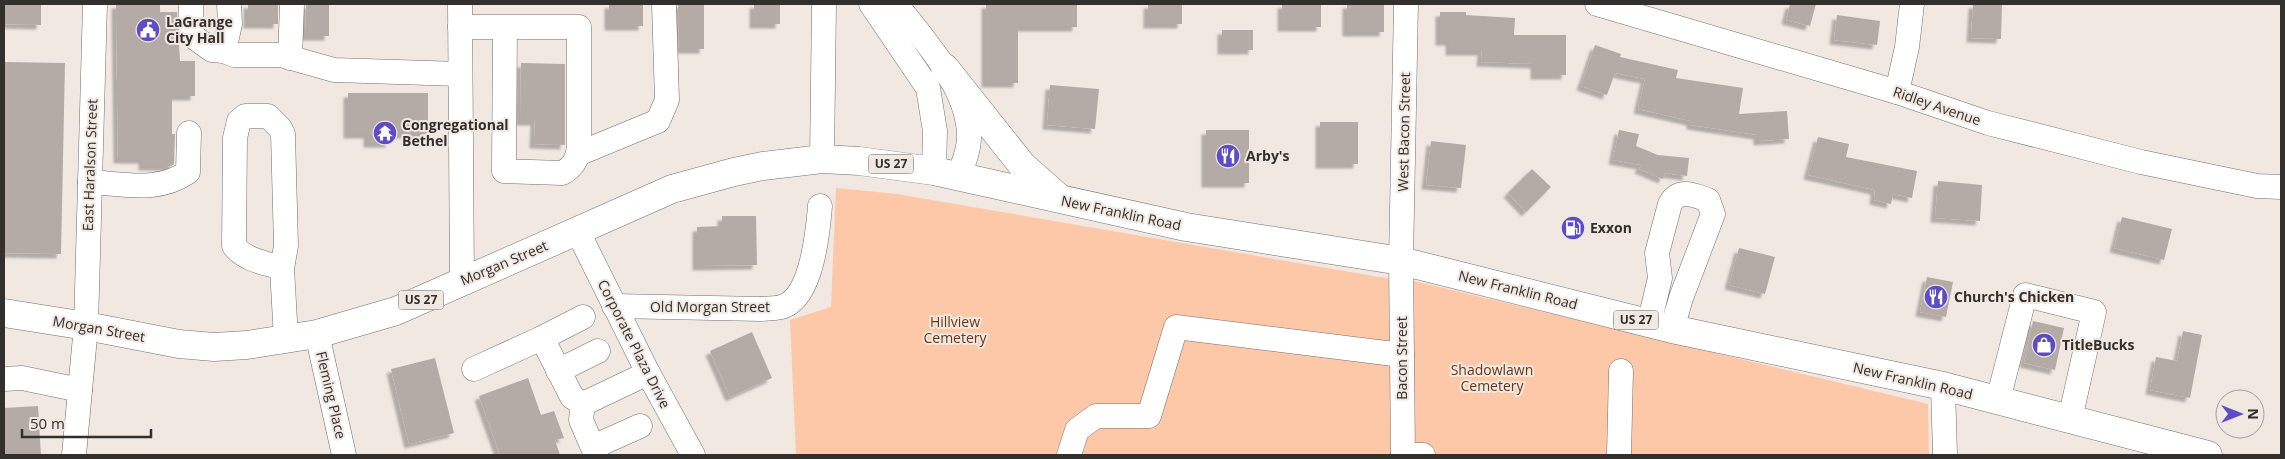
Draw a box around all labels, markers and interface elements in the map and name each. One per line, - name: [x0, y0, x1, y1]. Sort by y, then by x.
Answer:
- place label: LaGrange City Hall: [166, 12, 233, 47]
- public building icon: LaGrange City Hall: [135, 17, 161, 43]
- street label: West Bacon Street: [1393, 72, 1414, 192]
- street label: Ridley Avenue: [1891, 82, 1984, 129]
- street label: East Haralson Street: [78, 98, 101, 231]
- place label: Congregational Bethel: [402, 115, 509, 150]
- temple icon: Congregational Bethel: [372, 120, 398, 146]
- restaurant icon: Arby's: [1215, 143, 1241, 169]
- place label: Arby's: [1246, 146, 1290, 165]
- road number: US 27: [868, 154, 914, 173]
- street label: New Franklin Road: [1059, 191, 1183, 235]
- fuel station icon: Exxon: [1560, 215, 1586, 241]
- place label: Exxon: [1590, 218, 1632, 237]
- street label: Morgan Street: [457, 236, 551, 290]
- street label: New Franklin Road: [1457, 266, 1580, 314]
- street label: Corporate Plaza Drive: [594, 276, 675, 411]
- restaurant icon: Church's Chicken: [1923, 284, 1949, 310]
- place label: Church's Chicken: [1954, 287, 2074, 306]
- road number: US 27: [398, 290, 444, 310]
- street label: Old Morgan Street: [650, 297, 770, 316]
- road number: US 27: [1614, 310, 1658, 330]
- street label: Morgan Street: [51, 311, 147, 346]
- park label: Hillview Cemetery: [923, 312, 988, 347]
- street label: Bacon Street: [1392, 316, 1411, 400]
- shop icon: TitleBucks: [2031, 332, 2057, 358]
- place label: TitleBucks: [2062, 335, 2134, 354]
- street label: Fleming Place: [312, 349, 351, 441]
- street label: New Franklin Road: [1851, 358, 1975, 404]
- park label: Shadowlawn Cemetery: [1451, 360, 1533, 395]
- north arrow: [2215, 389, 2265, 439]
- scale bar: [22, 406, 151, 438]
- text: N: [2244, 408, 2263, 420]
- text: 50 m: [30, 413, 65, 433]

